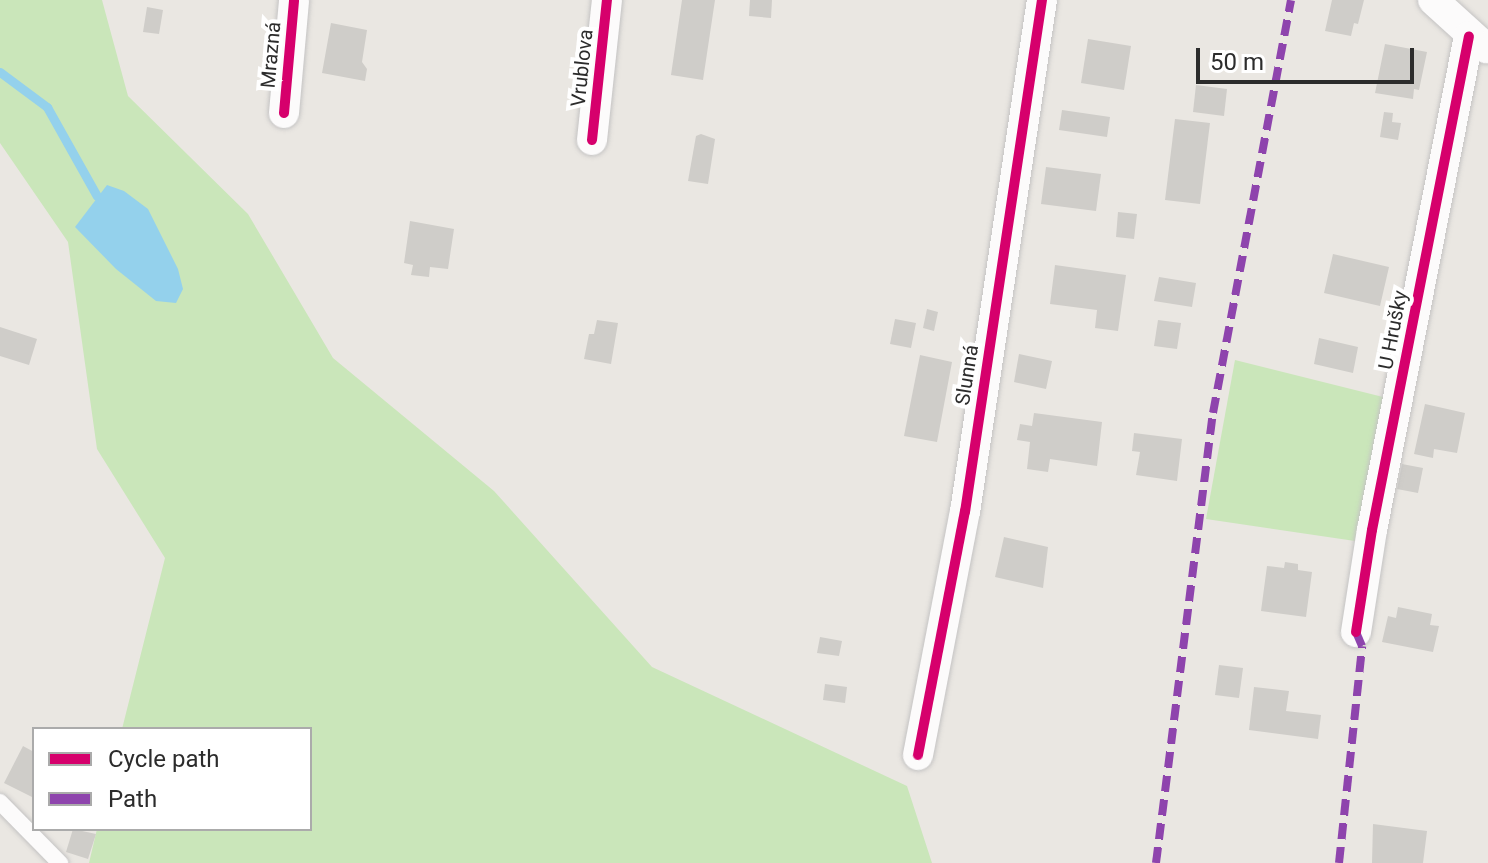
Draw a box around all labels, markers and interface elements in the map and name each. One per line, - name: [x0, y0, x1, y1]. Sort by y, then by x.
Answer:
- street label: Mrazná: [256, 21, 286, 89]
- street label: Vrublova: [566, 28, 598, 108]
- scale bar: [1200, 32, 1418, 82]
- text: 50 m: [1210, 48, 1264, 76]
- street label: U Hrušky: [1374, 288, 1412, 372]
- street label: Slunná: [950, 343, 984, 407]
- legend: [32, 727, 312, 831]
- text: Cycle path: [108, 745, 220, 773]
- text: Path: [108, 785, 157, 813]

